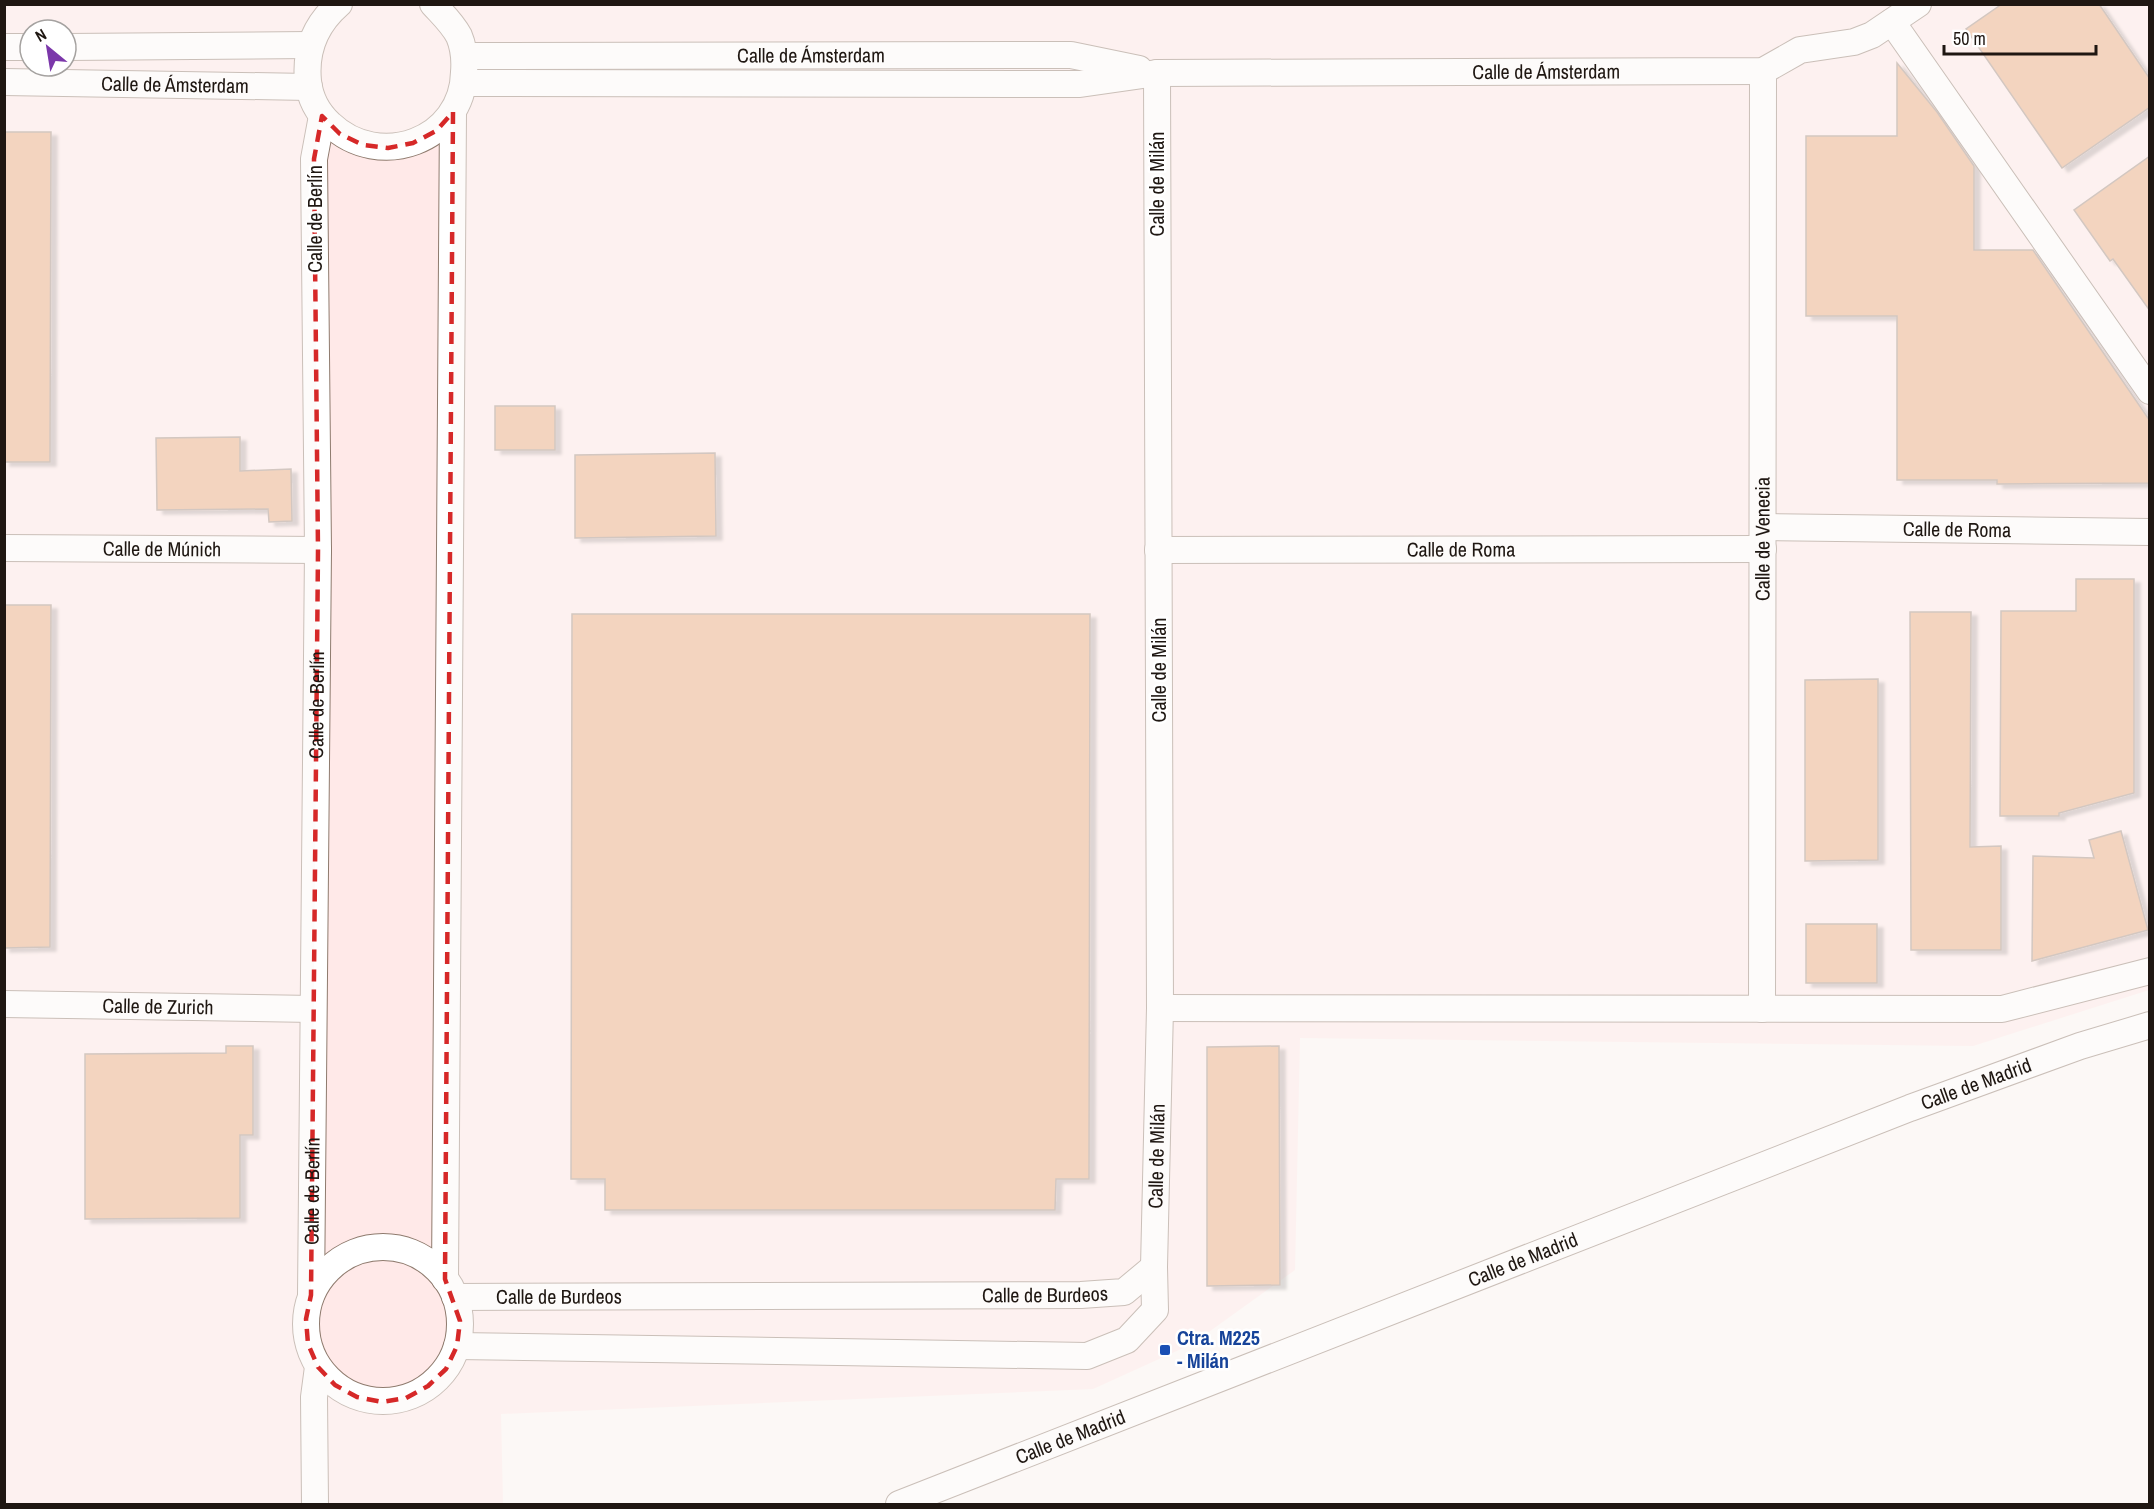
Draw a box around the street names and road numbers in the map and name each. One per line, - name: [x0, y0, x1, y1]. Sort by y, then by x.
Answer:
- street label: Calle de Ámsterdam: [737, 41, 885, 69]
- street label: Calle de Ámsterdam: [1472, 57, 1620, 85]
- street label: Calle de Ámsterdam: [101, 70, 249, 99]
- street label: Calle de Milán: [1143, 132, 1170, 236]
- street label: Calle de Berlín: [301, 165, 328, 273]
- street label: Calle de Venecia: [1748, 477, 1776, 601]
- street label: Calle de Roma: [1903, 515, 2011, 543]
- street label: Calle de Múnich: [103, 535, 221, 562]
- street label: Calle de Roma: [1407, 535, 1515, 563]
- street label: Calle de Milán: [1145, 618, 1172, 722]
- street label: Calle de Berlín: [302, 651, 330, 759]
- street label: Calle de Zurich: [102, 992, 214, 1020]
- street label: Calle de Madrid: [1917, 1051, 2035, 1116]
- street label: Calle de Milán: [1141, 1103, 1171, 1209]
- street label: Calle de Berlín: [297, 1137, 325, 1245]
- street label: Calle de Madrid: [1464, 1225, 1582, 1293]
- street label: Calle de Burdeos: [982, 1279, 1109, 1308]
- street label: Calle de Burdeos: [496, 1282, 622, 1310]
- street label: Calle de Madrid: [1011, 1403, 1129, 1470]

